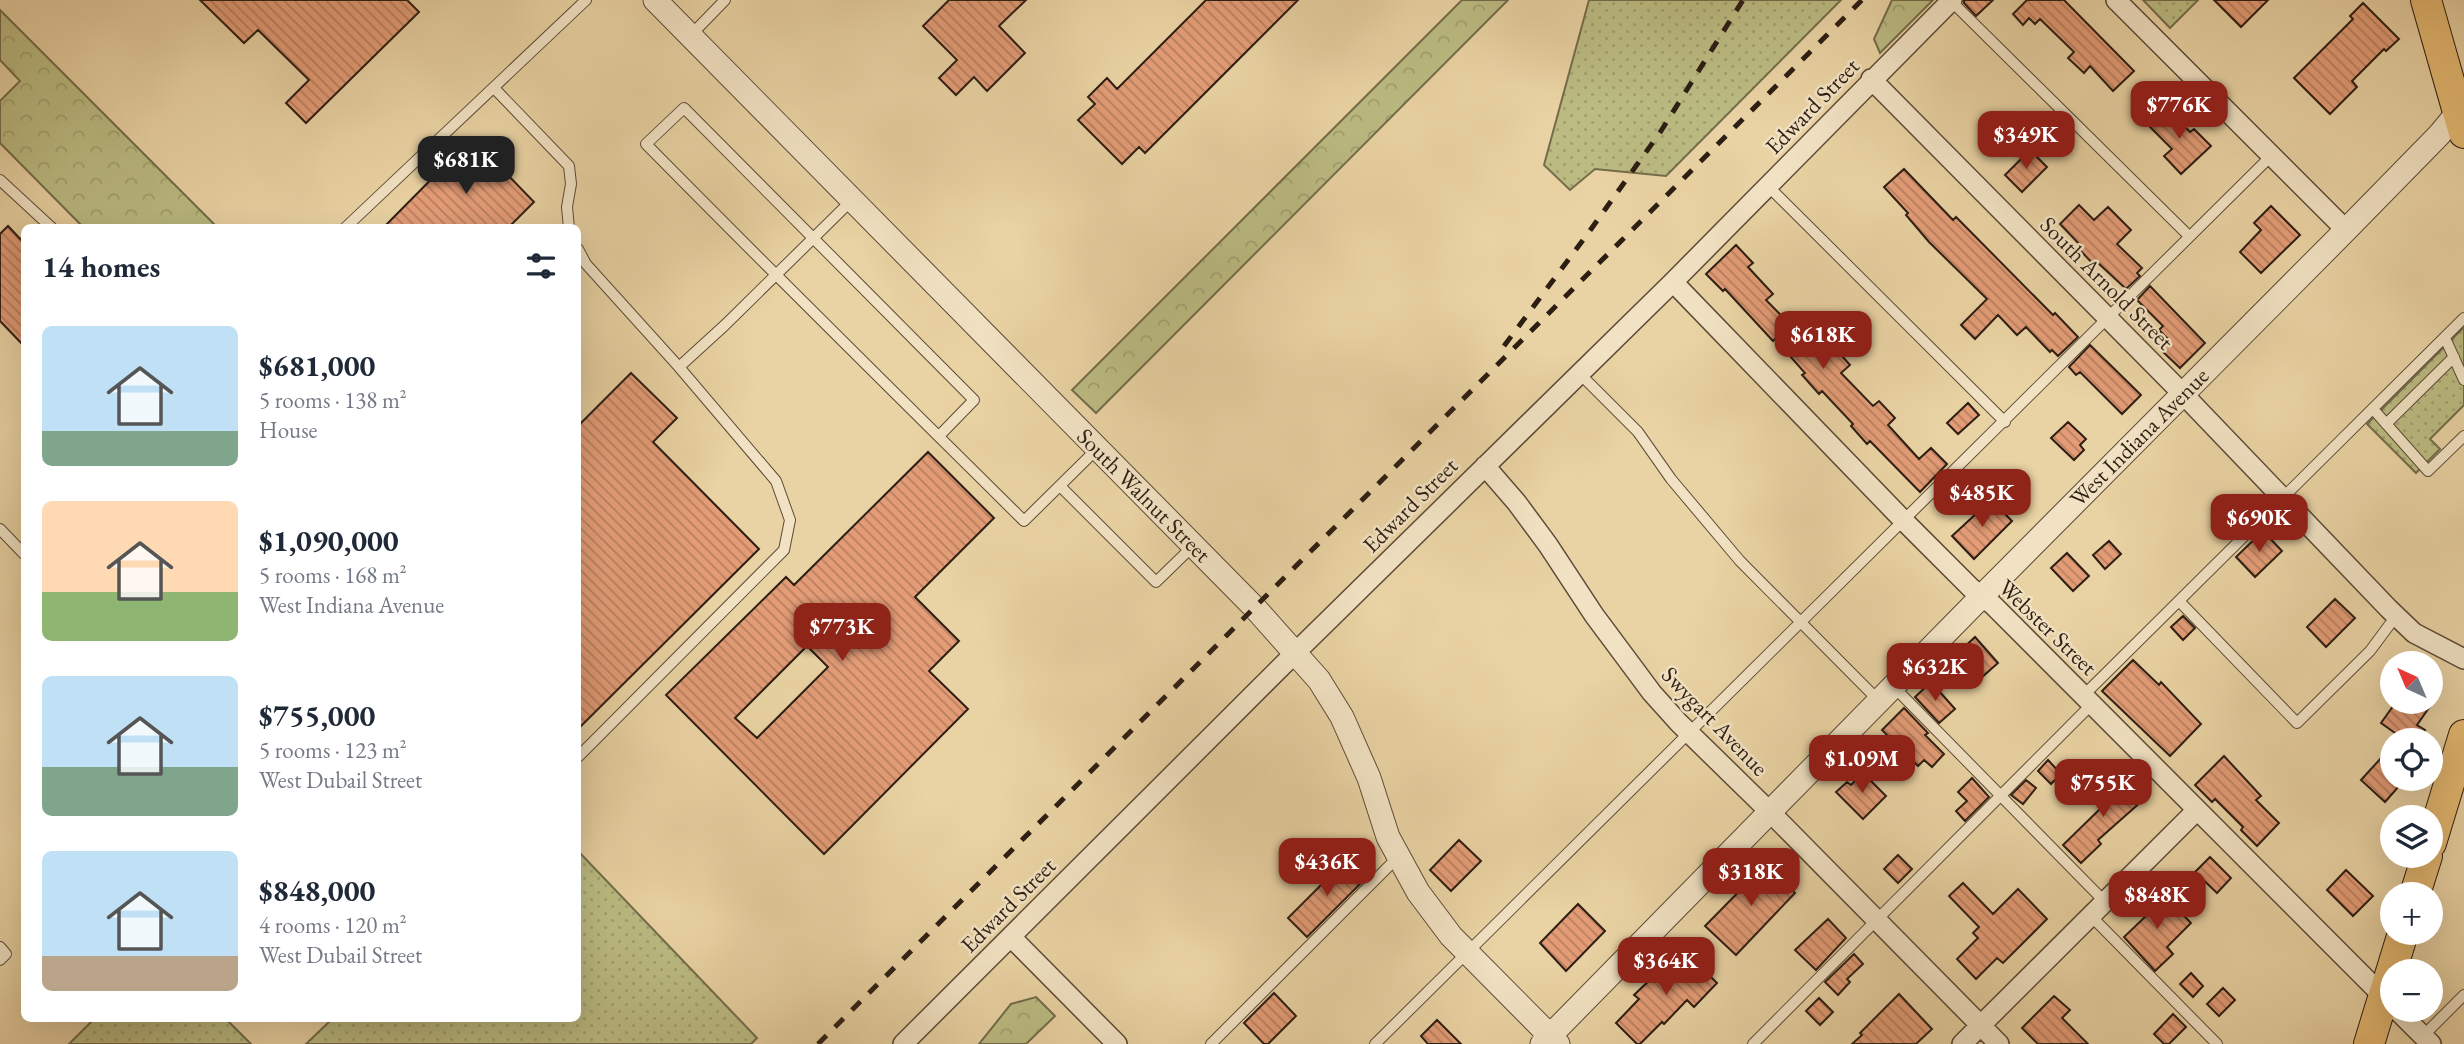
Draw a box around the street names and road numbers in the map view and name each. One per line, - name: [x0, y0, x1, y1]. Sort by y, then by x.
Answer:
- street label: Edward Street: [1758, 51, 1866, 161]
- street label: South Arnold Street: [2034, 210, 2181, 357]
- street label: West Indiana Avenue: [2063, 361, 2215, 513]
- street label: South Walnut Street: [1070, 421, 1218, 569]
- street label: Edward Street: [1356, 450, 1465, 559]
- street label: Webster Street: [1992, 572, 2104, 682]
- street label: Swygart Avenue: [1655, 660, 1775, 782]
- street label: Edward Street: [954, 850, 1063, 959]

